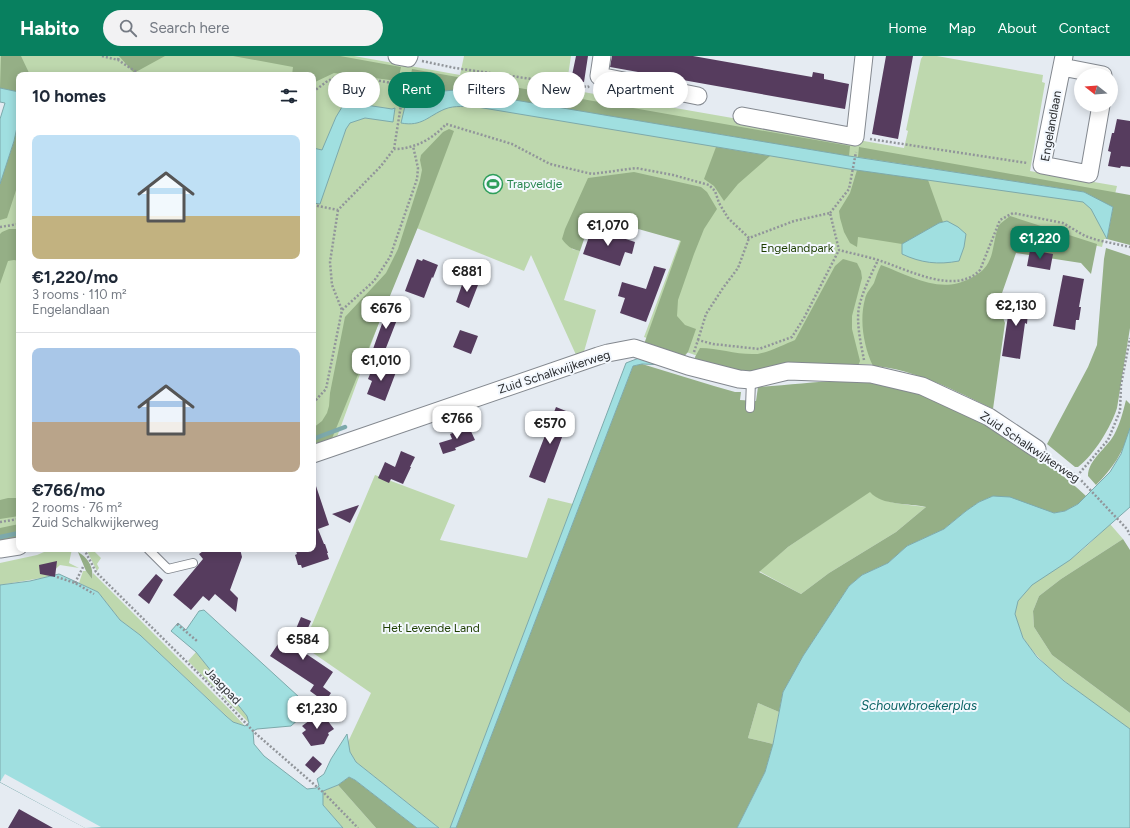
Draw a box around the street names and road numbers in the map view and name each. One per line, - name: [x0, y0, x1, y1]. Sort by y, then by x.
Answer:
- street label: Engelandlaan: [1038, 89, 1064, 162]
- street label: Zuid Schalkwijkerweg: [496, 347, 612, 397]
- street label: Zuid Schalkwijkerweg: [978, 409, 1082, 485]
- street label: Jaagpad: [202, 665, 244, 707]

